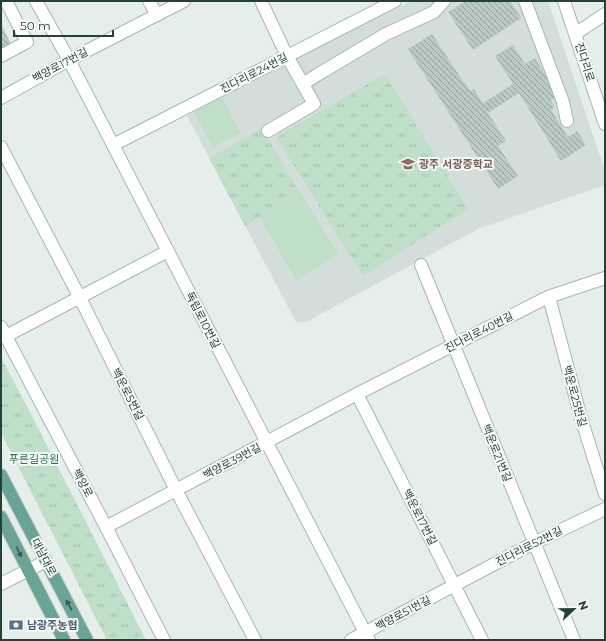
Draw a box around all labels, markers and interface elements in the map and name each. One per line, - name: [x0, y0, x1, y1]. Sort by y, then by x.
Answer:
- scale bar: [14, 12, 113, 38]
- text: 50 m: [20, 18, 51, 33]
- street label: 진다리로: [572, 41, 598, 83]
- street label: 백양로17번길: [30, 44, 90, 86]
- street label: 진다리로24번길: [218, 50, 290, 96]
- school or university icon: 광주 서광중학교: [400, 156, 416, 172]
- place label: 광주 서광중학교: [419, 157, 493, 171]
- street label: 독립로10번길: [183, 289, 223, 351]
- street label: 진다리로40번길: [442, 309, 516, 355]
- street label: 백운로25번길: [560, 364, 590, 428]
- street label: 백운로5번길: [109, 366, 147, 422]
- street label: 백운로21번길: [479, 422, 515, 484]
- street label: 백양로39번길: [201, 440, 263, 482]
- park label: 푸른길공원: [9, 452, 59, 466]
- street label: 백양로: [70, 466, 96, 500]
- street label: 백운로17번길: [400, 487, 440, 547]
- street label: 진다리로52번길: [493, 523, 565, 569]
- street label: 대남대로: [28, 536, 60, 578]
- one-way arrow: [16, 546, 22, 558]
- north arrow: [554, 589, 594, 629]
- street label: 백양로51번길: [373, 593, 433, 633]
- text: N: [575, 599, 591, 612]
- one-way arrow: [66, 600, 72, 611]
- bank icon: 남광주농협: [8, 617, 24, 633]
- place label: 남광주농협: [27, 618, 78, 632]

